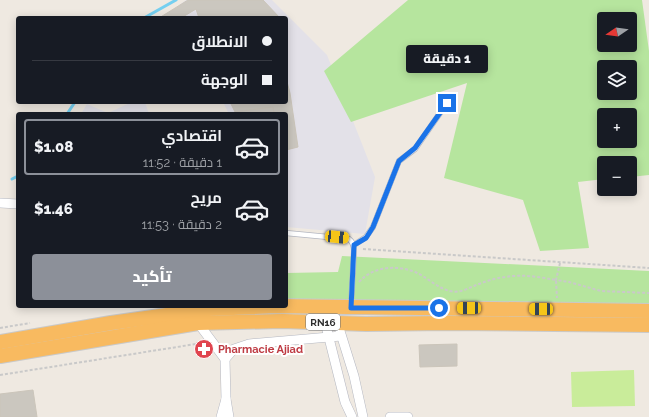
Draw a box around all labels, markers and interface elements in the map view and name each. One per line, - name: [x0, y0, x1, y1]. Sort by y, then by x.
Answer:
- north arrow: [597, 12, 637, 52]
- map controls: [597, 12, 637, 196]
- text: الانطلاق: [192, 33, 248, 51]
- callout: 1 دقيقة: [406, 45, 488, 73]
- text: 1 دقيقة: [423, 51, 471, 66]
- button: layers: [597, 60, 637, 100]
- text: الوجهة: [201, 71, 248, 89]
- route end: [438, 94, 456, 112]
- button: +: [597, 108, 637, 148]
- text: اقتصادي: [162, 127, 222, 145]
- icon: car: [234, 129, 270, 165]
- text: $1.08: [34, 138, 73, 156]
- text: 1 دقيقة · 11:52: [143, 155, 222, 170]
- button: −: [597, 156, 637, 196]
- text: مريح: [190, 189, 222, 207]
- icon: car: [234, 191, 270, 227]
- text: $1.46: [34, 200, 73, 218]
- text: 2 دقيقة · 11:53: [141, 217, 222, 232]
- car: [324, 230, 350, 244]
- button: تأكيد: [32, 254, 272, 300]
- route start: [430, 299, 448, 317]
- car: [457, 302, 481, 314]
- car: [529, 303, 553, 315]
- road number: RN16: [306, 314, 340, 330]
- pharmacy icon: Pharmacie Ajiad: [193, 338, 215, 360]
- place label: Pharmacie Ajiad: [218, 343, 303, 356]

